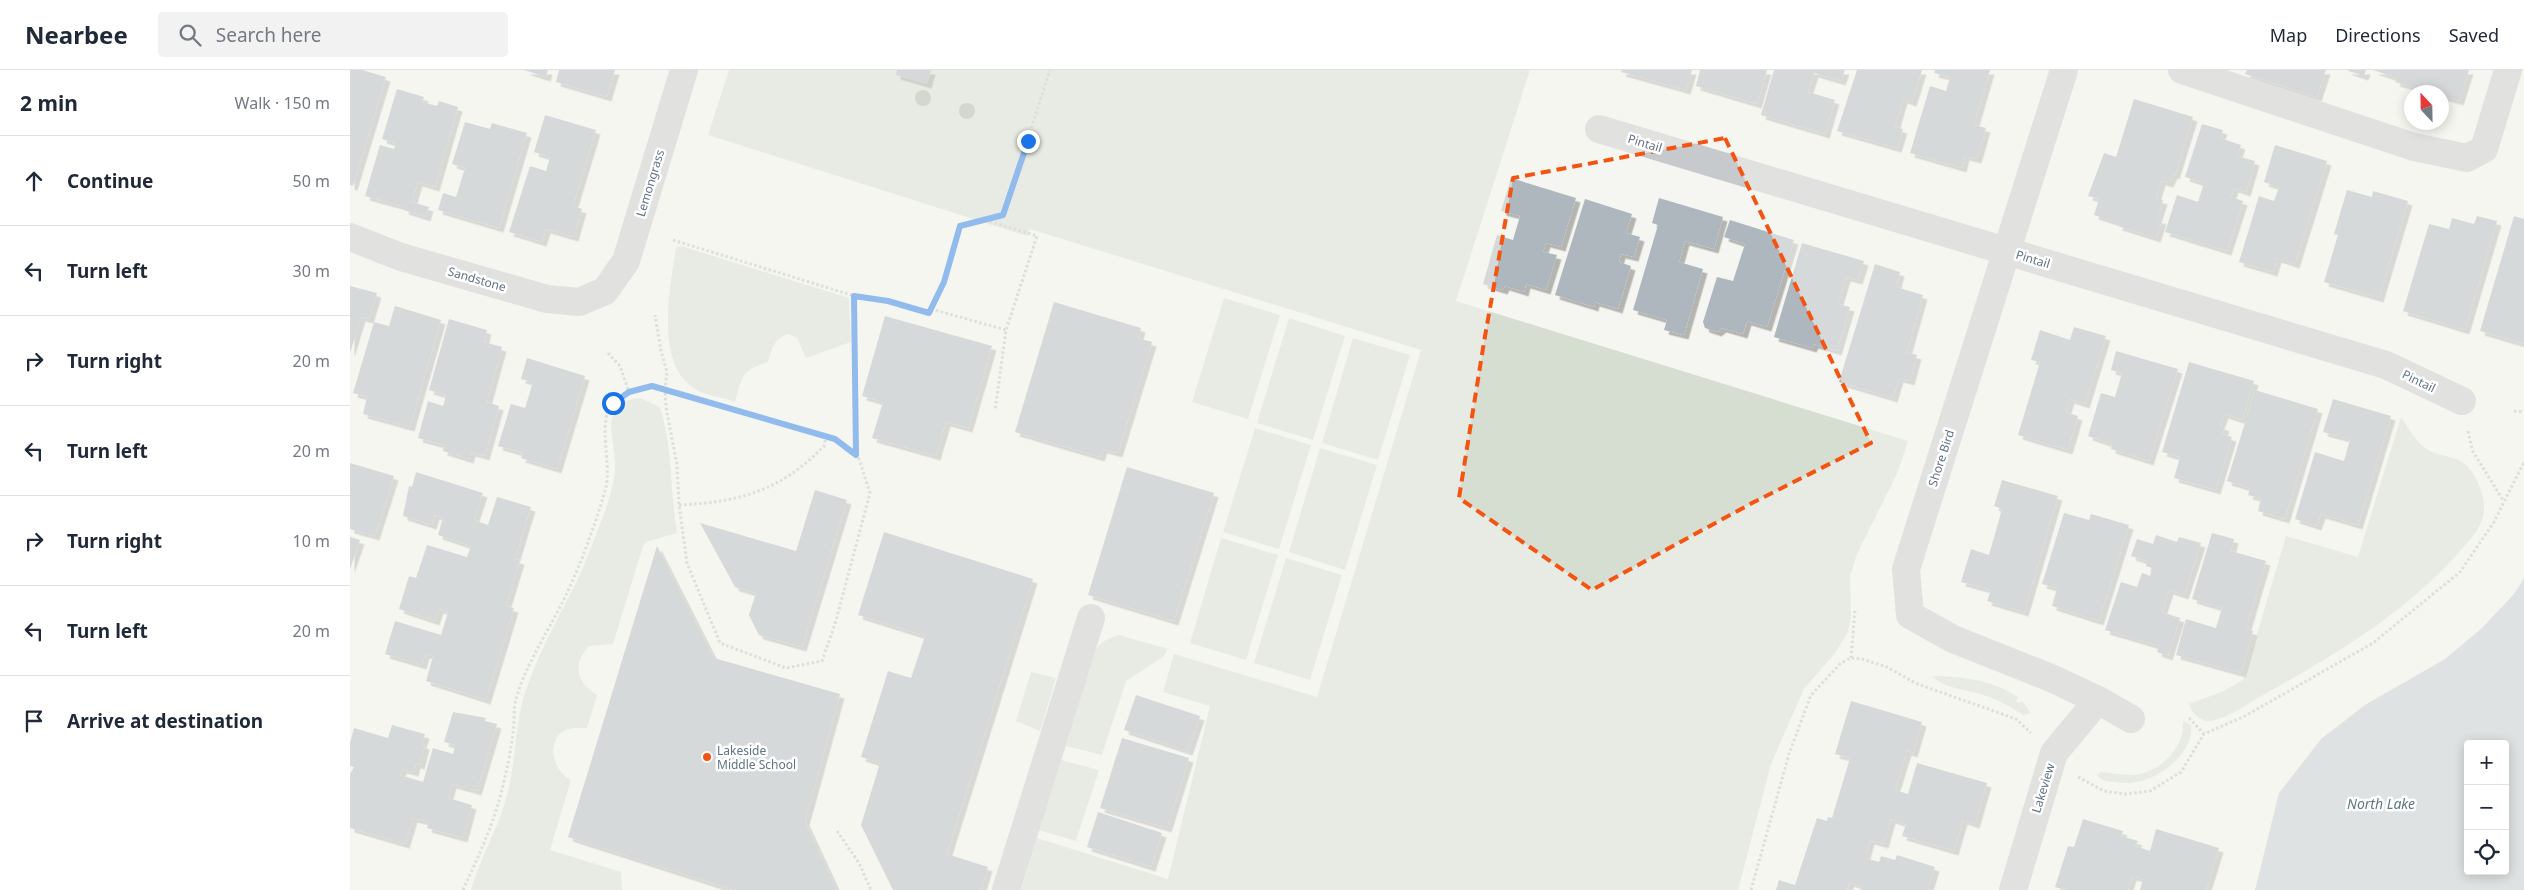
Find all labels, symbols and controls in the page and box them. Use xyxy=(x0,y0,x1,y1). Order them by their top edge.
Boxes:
search box xyxy=(158,12,508,57)
text: Nearbee xyxy=(25,18,128,51)
icon: search xyxy=(176,21,204,49)
text: Search here xyxy=(216,22,322,48)
text: Map xyxy=(2270,23,2307,47)
text: Directions xyxy=(2335,23,2421,47)
text: Saved xyxy=(2449,23,2499,47)
north arrow xyxy=(2404,85,2449,130)
text: 2 min xyxy=(20,89,78,117)
text: Walk · 150 m xyxy=(235,92,330,114)
route end xyxy=(1017,130,1040,153)
street label: Pintail xyxy=(1626,130,1664,156)
street label: Lemongrass xyxy=(632,147,668,219)
icon: ahead xyxy=(20,167,48,195)
text: Continue xyxy=(67,168,153,194)
text: 50 m xyxy=(293,170,330,192)
street label: Pintail xyxy=(2014,246,2052,272)
icon: left xyxy=(20,257,48,285)
text: Turn left xyxy=(67,258,148,284)
text: 30 m xyxy=(293,260,330,282)
street label: Sandstone xyxy=(446,263,508,295)
icon: right xyxy=(20,347,48,375)
text: Turn right xyxy=(67,348,162,374)
text: 20 m xyxy=(293,350,330,372)
street label: Pintail xyxy=(2400,366,2438,396)
route start xyxy=(602,392,625,415)
street label: Shore Bird xyxy=(1924,427,1958,489)
icon: left xyxy=(20,437,48,465)
text: Turn left xyxy=(67,438,148,464)
text: 20 m xyxy=(293,440,330,462)
icon: right xyxy=(20,527,48,555)
text: Turn right xyxy=(67,528,162,554)
text: 10 m xyxy=(293,530,330,552)
icon: left xyxy=(20,617,48,645)
text: Turn left xyxy=(67,618,148,644)
text: 20 m xyxy=(293,620,330,642)
icon: arrive xyxy=(20,707,48,735)
text: Arrive at destination xyxy=(67,708,263,734)
map controls xyxy=(2464,740,2509,875)
button: + xyxy=(2464,740,2509,785)
place label: Lakeside Middle School xyxy=(717,742,796,773)
marker: Lakeside Middle School xyxy=(701,751,713,763)
street label: Lakeview xyxy=(2027,761,2059,815)
button: − xyxy=(2464,785,2509,830)
water label: North Lake xyxy=(2347,794,2415,813)
button: locate xyxy=(2464,830,2509,875)

